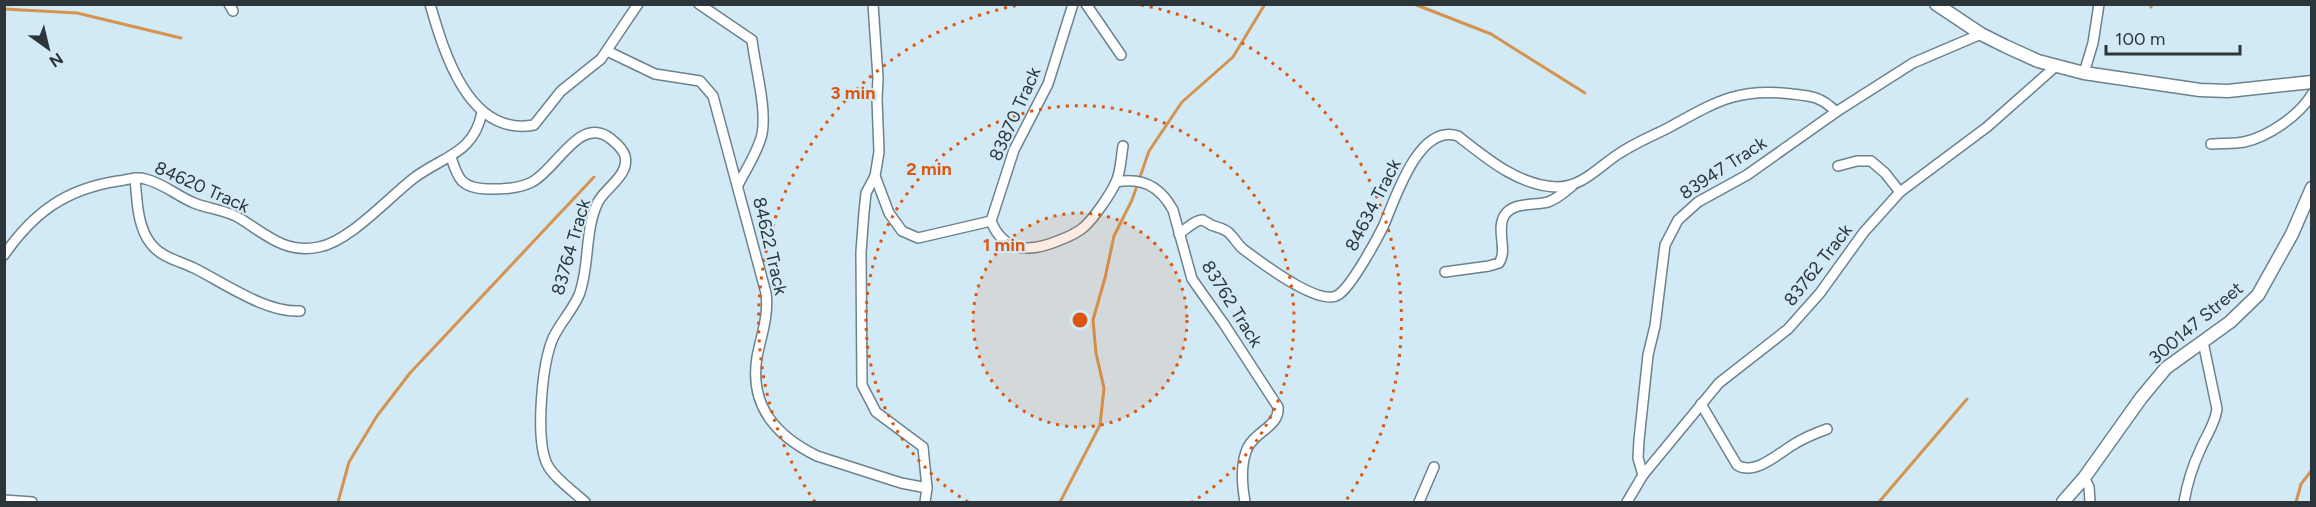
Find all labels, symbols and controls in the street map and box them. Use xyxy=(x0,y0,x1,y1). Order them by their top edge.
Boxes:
north arrow xyxy=(18,18,78,78)
scale bar xyxy=(2106,18,2240,56)
text: 100 m xyxy=(2115,28,2165,50)
text: N xyxy=(46,49,67,71)
street label: 83870 Track xyxy=(985,63,1046,164)
text: 3 min xyxy=(831,82,875,104)
street label: 83947 Track xyxy=(1675,132,1771,204)
street label: 84634 Track xyxy=(1340,155,1406,255)
street label: 84620 Track xyxy=(151,156,253,218)
text: 2 min xyxy=(906,158,952,180)
street label: 84622 Track xyxy=(748,195,792,297)
street label: 83764 Track xyxy=(547,196,595,298)
street label: 83762 Track xyxy=(1779,219,1857,310)
text: 1 min xyxy=(983,234,1025,256)
street label: 83762 Track xyxy=(1197,257,1267,352)
street label: 300147 Street xyxy=(2144,277,2248,369)
centre of rings xyxy=(1070,310,1090,330)

